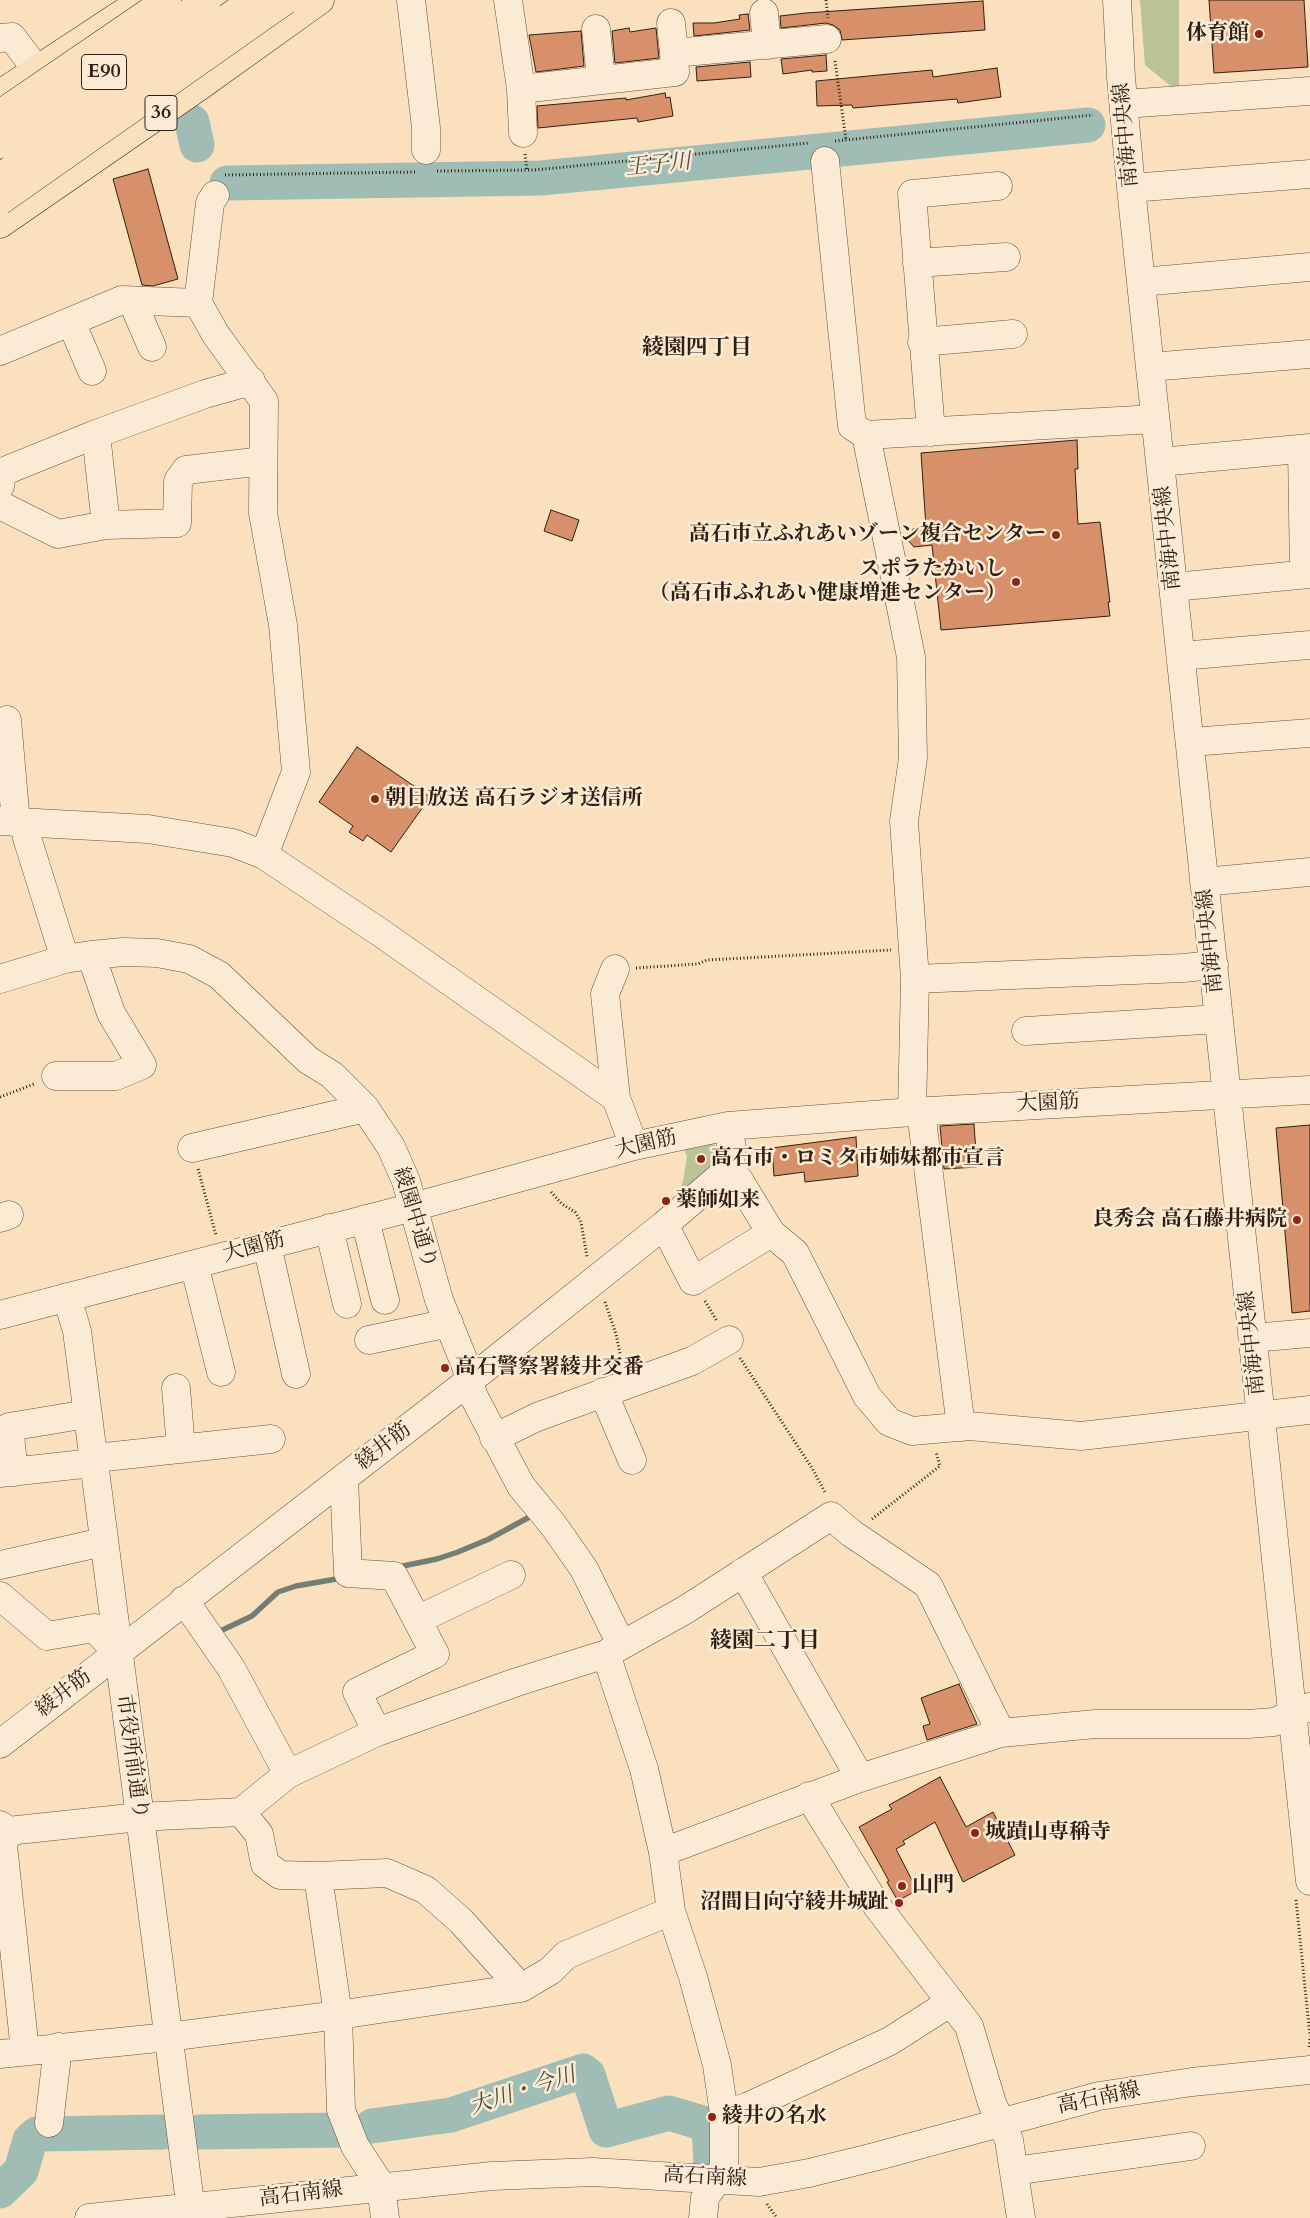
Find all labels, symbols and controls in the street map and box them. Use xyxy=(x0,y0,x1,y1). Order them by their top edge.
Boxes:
place label: 体育館 xyxy=(1186,21,1249,47)
marker: 体育館 xyxy=(1253,28,1265,40)
road number: E90 xyxy=(82,54,126,90)
street label: 南海中央線 xyxy=(1110,82,1144,188)
road number: 36 xyxy=(145,96,177,130)
water label: 王子川 xyxy=(624,149,692,183)
district label: 綾園四丁目 xyxy=(642,336,752,362)
street label: 南海中央線 xyxy=(1151,484,1187,592)
place label: 高石市立ふれあいゾーン複合センター xyxy=(689,522,1046,548)
marker: 高石市立ふれあいゾーン複合センター xyxy=(1050,529,1062,541)
place label: スポラたかいし （高石市ふれあい健康増進センター） xyxy=(649,557,1006,607)
marker: スポラたかいし （高石市ふれあい健康増進センター） xyxy=(1010,576,1022,588)
place label: 朝日放送 高石ラジオ送信所 xyxy=(385,786,643,812)
marker: 朝日放送 高石ラジオ送信所 xyxy=(369,793,381,805)
street label: 南海中央線 xyxy=(1193,887,1229,995)
street label: 大園筋 xyxy=(1016,1090,1080,1118)
street label: 大園筋 xyxy=(612,1126,680,1164)
place label: 高石市・ロミタ市姉妹都市宣言 xyxy=(711,1146,1005,1172)
marker: 高石市・ロミタ市姉妹都市宣言 xyxy=(695,1153,707,1165)
street label: 綾園中通り xyxy=(387,1164,441,1272)
place label: 薬師如来 xyxy=(676,1188,760,1214)
marker: 薬師如来 xyxy=(660,1195,672,1207)
place label: 良秀会 高石藤井病院 xyxy=(1092,1207,1287,1233)
marker: 良秀会 高石藤井病院 xyxy=(1291,1214,1303,1226)
street label: 大園筋 xyxy=(220,1228,288,1268)
street label: 南海中央線 xyxy=(1235,1289,1271,1397)
place label: 高石警察署綾井交番 xyxy=(455,1355,644,1381)
marker: 高石警察署綾井交番 xyxy=(439,1362,451,1374)
street label: 綾井筋 xyxy=(351,1418,417,1476)
district label: 綾園二丁目 xyxy=(710,1629,820,1655)
street label: 綾井筋 xyxy=(31,1665,97,1723)
street label: 市役所前通り xyxy=(110,1693,152,1821)
place label: 城蹟山専稱寺 xyxy=(985,1820,1111,1846)
marker: 城蹟山専稱寺 xyxy=(969,1827,981,1839)
place label: 山門 xyxy=(912,1873,954,1899)
marker: 山門 xyxy=(896,1880,908,1892)
place label: 沼間日向守綾井城趾 xyxy=(700,1890,889,1916)
marker: 沼間日向守綾井城趾 xyxy=(893,1897,905,1909)
water label: 大川・今川 xyxy=(467,2062,579,2122)
street label: 高石南線 xyxy=(1055,2078,1143,2120)
place label: 綾井の名水 xyxy=(722,2104,827,2130)
marker: 綾井の名水 xyxy=(706,2111,718,2123)
street label: 高石南線 xyxy=(662,2163,748,2193)
street label: 高石南線 xyxy=(258,2177,344,2213)

